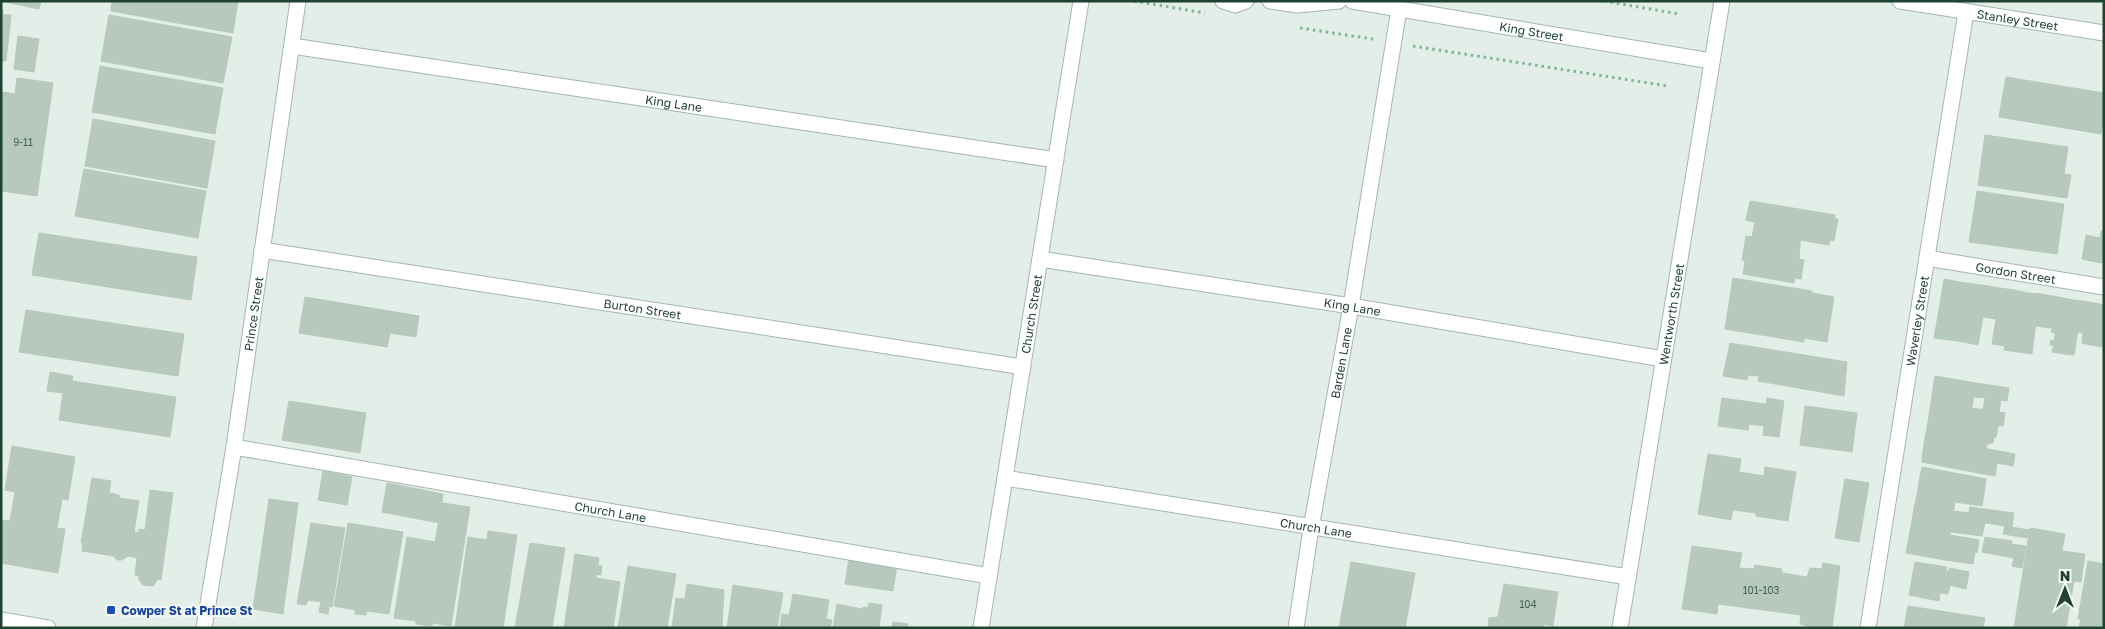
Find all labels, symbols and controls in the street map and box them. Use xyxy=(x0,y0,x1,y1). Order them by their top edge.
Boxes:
street label: Stanley Street xyxy=(1976,6,2060,33)
street label: King Street xyxy=(1498,18,1565,44)
street label: King Lane xyxy=(644,91,703,115)
house number: 9-11 xyxy=(13,136,33,148)
street label: Gordon Street xyxy=(1975,259,2057,287)
street label: Wentworth Street xyxy=(1655,262,1687,366)
street label: Church Street xyxy=(1017,273,1045,355)
street label: Waverley Street xyxy=(1902,274,1931,367)
street label: Prince Street xyxy=(240,275,266,352)
street label: Burton Street xyxy=(603,295,683,322)
street label: King Lane xyxy=(1323,295,1382,318)
street label: Barden Lane xyxy=(1327,326,1355,400)
street label: Church Lane xyxy=(574,498,648,525)
street label: Church Lane xyxy=(1279,514,1353,541)
north arrow xyxy=(2040,564,2090,614)
text: N xyxy=(2060,567,2070,584)
house number: 101-103 xyxy=(1743,584,1779,596)
house number: 104 xyxy=(1519,598,1537,610)
place label: Cowper St at Prince St xyxy=(121,603,252,618)
marker: Cowper St at Prince St xyxy=(105,604,117,616)

